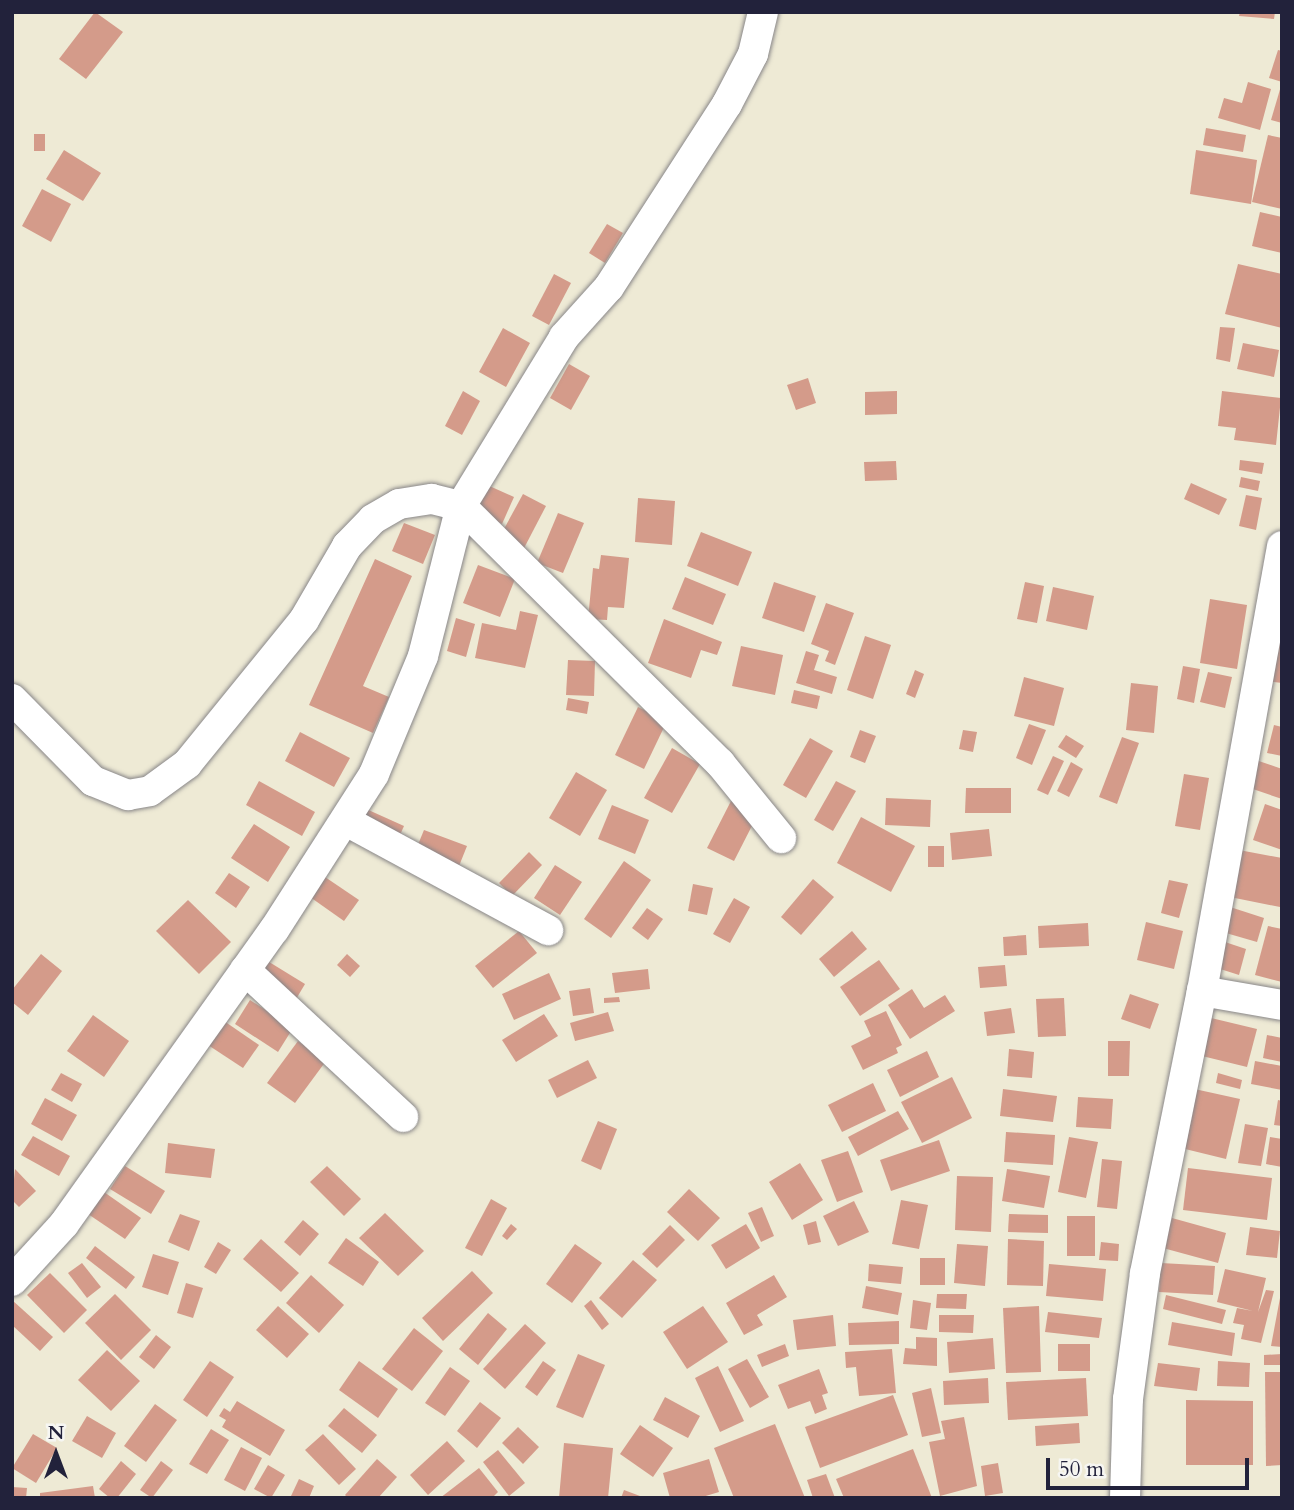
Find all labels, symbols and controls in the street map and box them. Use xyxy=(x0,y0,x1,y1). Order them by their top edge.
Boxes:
north arrow xyxy=(21,1419,91,1489)
text: N xyxy=(48,1420,64,1446)
scale bar xyxy=(1049,1444,1252,1488)
text: 50 m xyxy=(1059,1455,1104,1484)

